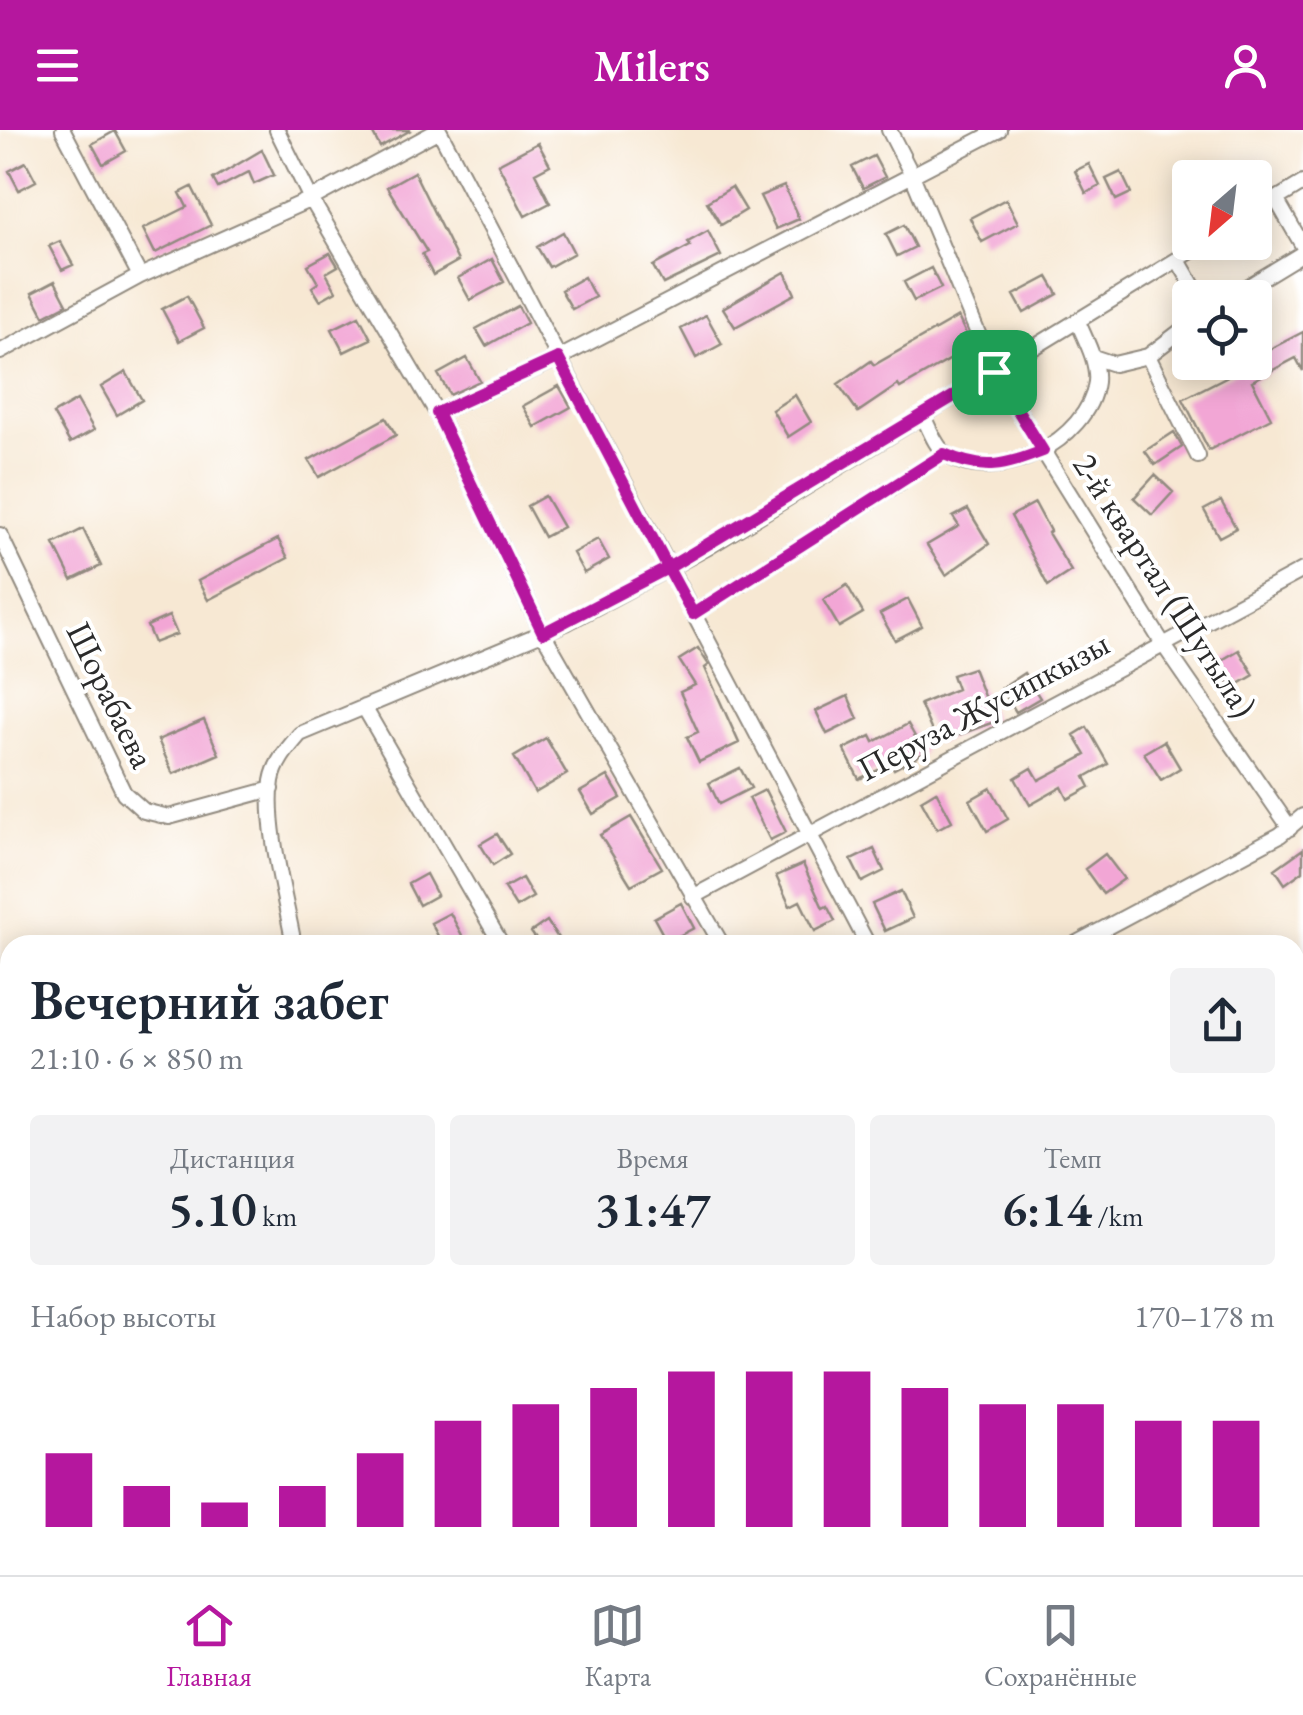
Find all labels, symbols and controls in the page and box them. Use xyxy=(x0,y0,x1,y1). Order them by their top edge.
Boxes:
text: Milers xyxy=(593,36,710,94)
icon: menu xyxy=(30,38,85,93)
icon: person xyxy=(1218,38,1273,93)
north arrow xyxy=(1172,160,1272,260)
map controls xyxy=(1172,160,1272,380)
button: locate xyxy=(1172,280,1272,380)
pin xyxy=(952,330,1037,415)
icon: arrive xyxy=(967,345,1022,400)
street label: 2-й квартал (Шугыла) xyxy=(1062,444,1268,726)
street label: Шорабаева xyxy=(56,614,166,776)
street label: Перуза Жусипкызы xyxy=(849,620,1117,792)
text: Вечерний забег xyxy=(30,964,389,1035)
button: share xyxy=(1170,968,1275,1073)
text: 21:10 · 6 × 850 m xyxy=(30,1037,243,1079)
text: Дистанция xyxy=(170,1140,295,1176)
text: Время xyxy=(617,1140,688,1176)
text: Темп xyxy=(1043,1140,1102,1176)
text: 5.10 xyxy=(168,1176,257,1241)
text: 31:47 xyxy=(594,1176,711,1241)
text: 6:14 xyxy=(1001,1176,1092,1241)
text: km xyxy=(257,1198,297,1234)
text: /km xyxy=(1092,1198,1144,1234)
text: Набор высоты xyxy=(30,1295,216,1337)
text: 170–178 m xyxy=(1134,1295,1275,1337)
tab: Главная xyxy=(166,1598,252,1694)
tab: Карта xyxy=(584,1598,651,1694)
tab: Сохранённые xyxy=(984,1598,1137,1694)

